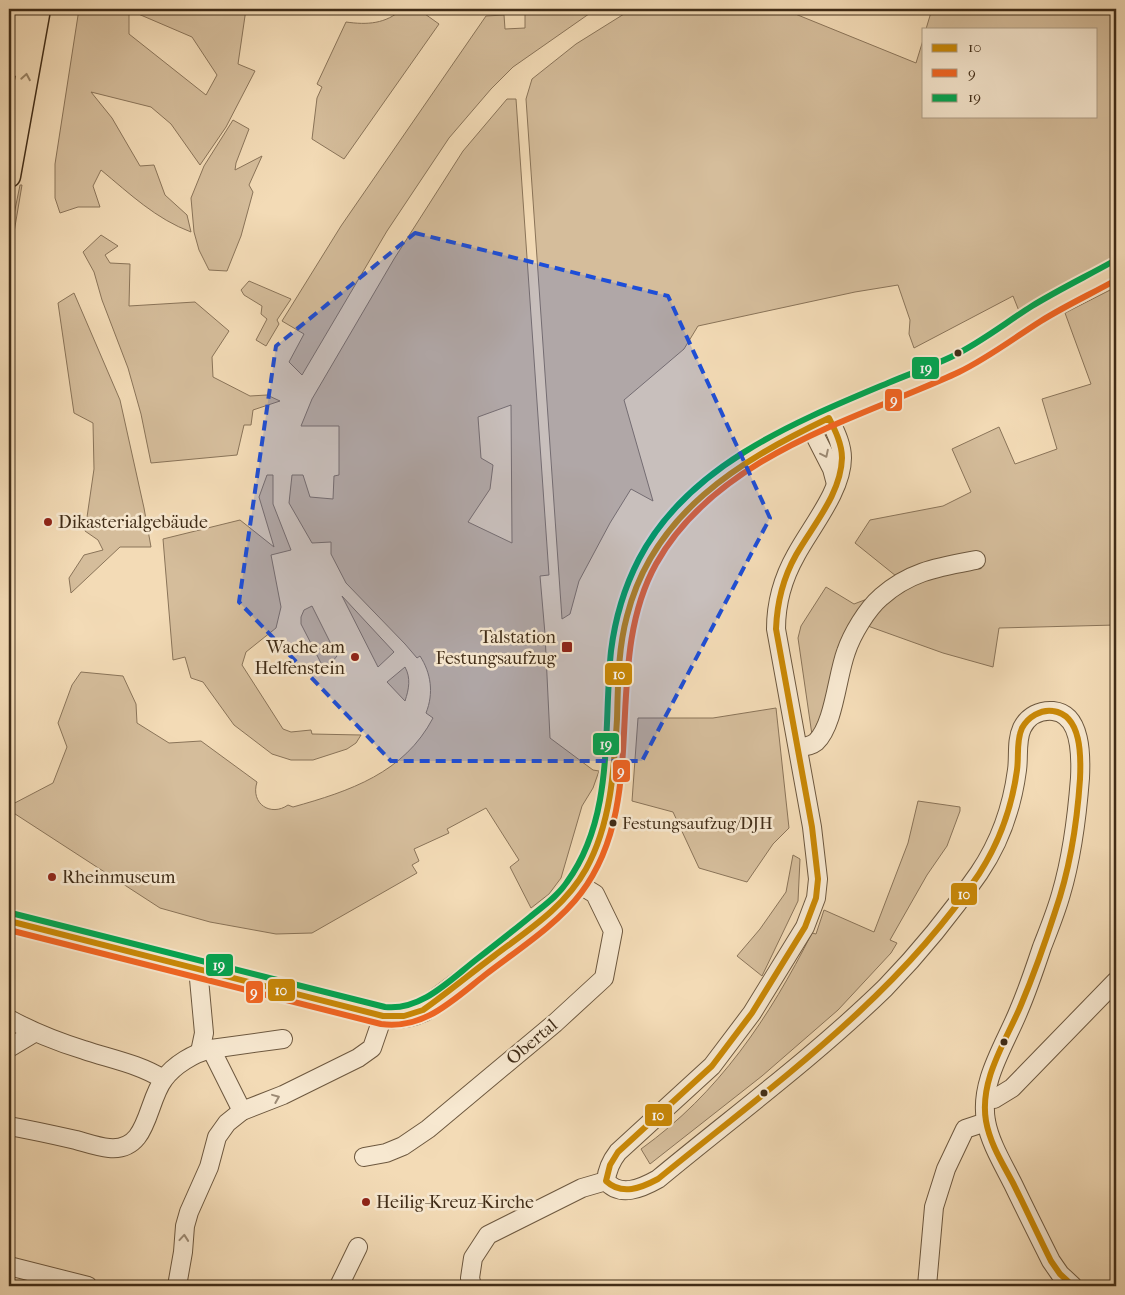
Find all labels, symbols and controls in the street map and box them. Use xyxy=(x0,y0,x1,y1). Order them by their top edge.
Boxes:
legend xyxy=(922,28,1098,118)
text: 10 xyxy=(968,38,982,56)
text: 9 xyxy=(968,64,976,82)
one-way arrow xyxy=(20,72,30,81)
text: 19 xyxy=(968,88,981,106)
unlabelled marker xyxy=(953,348,963,358)
line badge: 19 xyxy=(911,356,940,380)
text: 19 xyxy=(920,360,932,377)
line badge: 9 xyxy=(884,388,903,412)
text: 9 xyxy=(889,392,898,409)
one-way arrow xyxy=(819,449,829,458)
place label: Dikasterialgebäude xyxy=(58,512,208,533)
marker: Dikasterialgebäude xyxy=(42,516,54,528)
place label: Talstation Festungsaufzug xyxy=(435,627,557,669)
place label: Wache am Helfenstein xyxy=(254,637,346,679)
marker: Talstation Festungsaufzug xyxy=(560,640,574,654)
marker: Wache am Helfenstein xyxy=(349,651,361,663)
line badge: 10 xyxy=(604,662,633,686)
text: 10 xyxy=(613,666,626,683)
line badge: 19 xyxy=(592,732,620,756)
text: 19 xyxy=(600,736,612,753)
line badge: 9 xyxy=(612,759,631,783)
text: 9 xyxy=(616,763,625,780)
place label: Festungsaufzug/DJH xyxy=(622,813,773,833)
marker: Festungsaufzug/DJH xyxy=(608,818,618,828)
place label: Rheinmuseum xyxy=(62,867,175,888)
marker: Rheinmuseum xyxy=(46,871,58,883)
line badge: 10 xyxy=(950,882,978,906)
text: 10 xyxy=(958,886,971,903)
line badge: 19 xyxy=(205,953,234,977)
text: 19 xyxy=(213,957,225,974)
line badge: 10 xyxy=(267,978,296,1002)
line badge: 9 xyxy=(245,980,264,1004)
text: 10 xyxy=(275,982,288,999)
text: 9 xyxy=(249,984,258,1001)
street label: Obertal xyxy=(502,1015,562,1069)
unlabelled marker xyxy=(999,1037,1009,1047)
unlabelled marker xyxy=(759,1088,769,1098)
one-way arrow xyxy=(271,1094,280,1104)
line badge: 10 xyxy=(644,1103,673,1127)
text: 10 xyxy=(652,1107,665,1124)
place label: Heilig-Kreuz-Kirche xyxy=(376,1192,534,1213)
marker: Heilig-Kreuz-Kirche xyxy=(360,1196,372,1208)
one-way arrow xyxy=(178,1234,189,1242)

